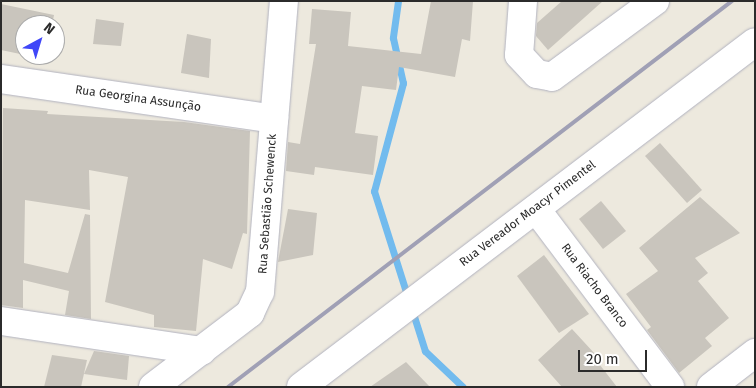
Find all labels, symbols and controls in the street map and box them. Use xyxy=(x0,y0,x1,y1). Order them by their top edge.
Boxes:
north arrow xyxy=(15,15,65,65)
text: N xyxy=(40,19,58,38)
street label: Rua Georgina Assunção xyxy=(74,83,202,115)
street label: Rua Sebastião Schewenck xyxy=(256,133,280,275)
street label: Rua Vereador Moacyr Pimentel xyxy=(457,158,599,270)
street label: Rua Riacho Branco xyxy=(558,241,630,331)
scale bar xyxy=(581,340,650,372)
text: 20 m xyxy=(586,350,619,368)

